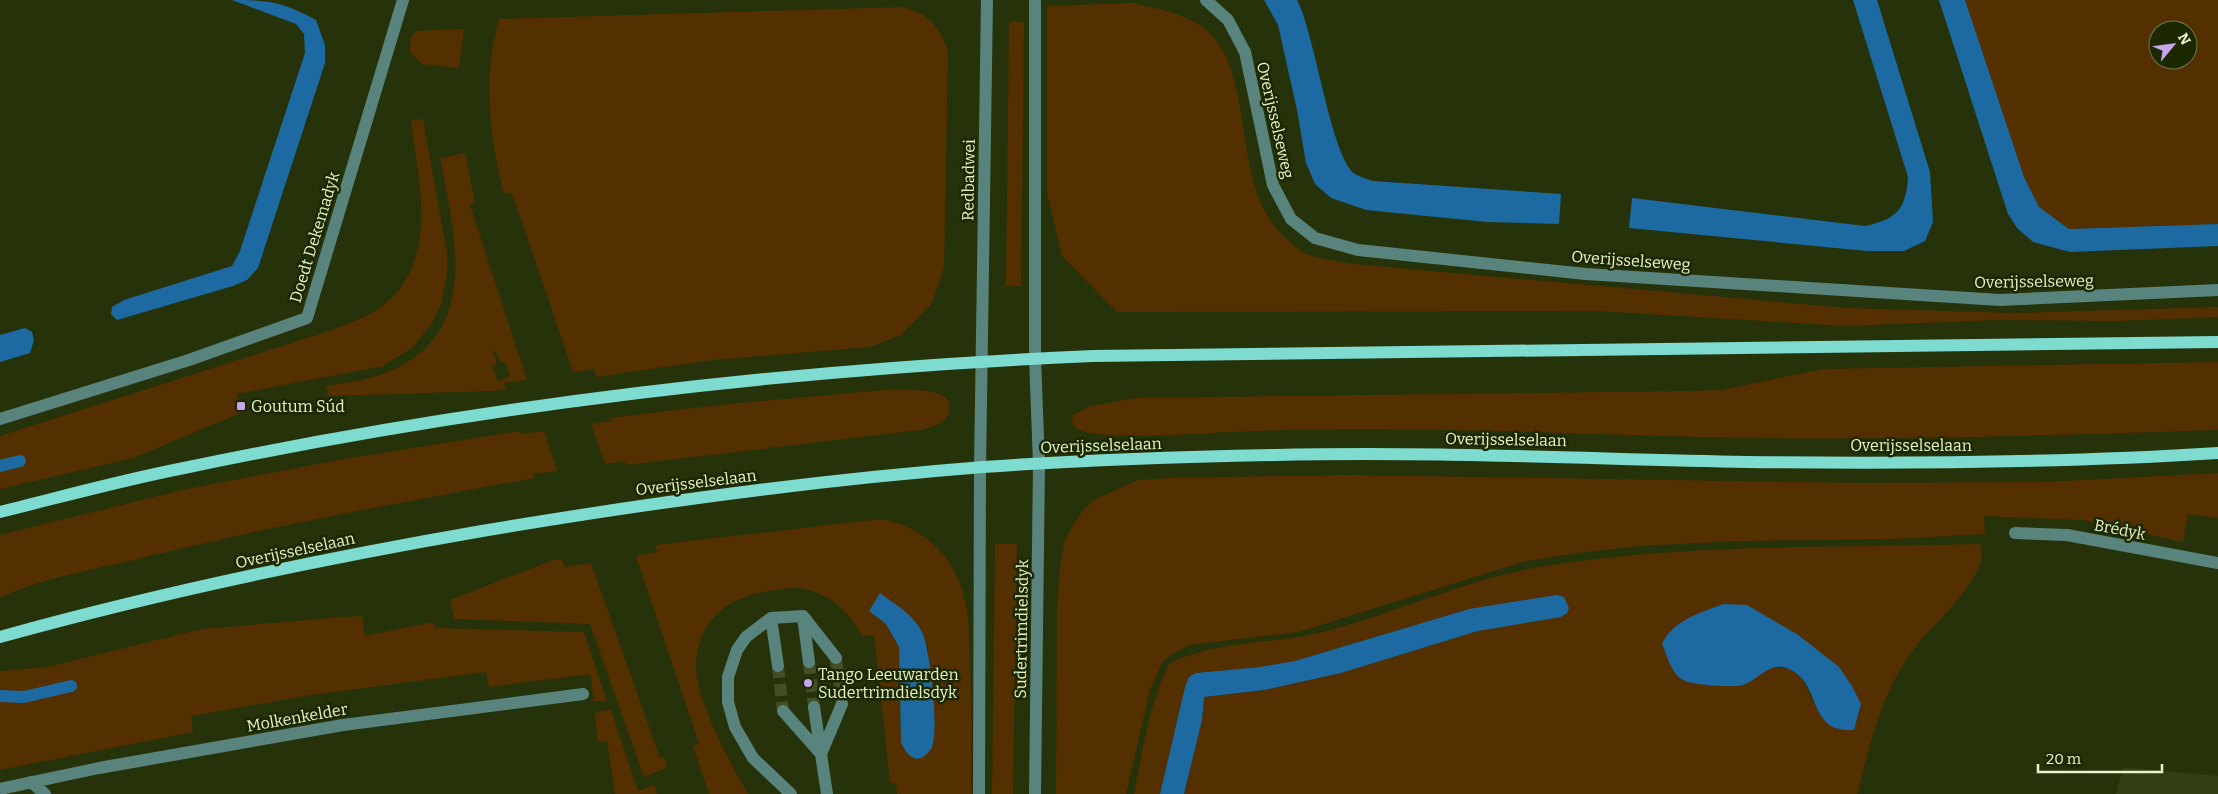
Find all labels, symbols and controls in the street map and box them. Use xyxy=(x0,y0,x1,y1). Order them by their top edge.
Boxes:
north arrow xyxy=(2148,20,2198,70)
text: N xyxy=(2174,30,2194,48)
street label: Overijsselseweg xyxy=(1253,60,1298,181)
street label: Redbadwei xyxy=(958,139,979,221)
street label: Doedt Dekemadyk xyxy=(286,169,343,305)
street label: Overijsselseweg xyxy=(1571,247,1691,274)
street label: Overijsselseweg xyxy=(1974,271,2094,292)
place label: Goutum Súd xyxy=(251,397,345,416)
marker: Goutum Súd xyxy=(235,400,247,412)
street label: Overijsselselaan xyxy=(1445,429,1567,450)
street label: Overijsselselaan xyxy=(1040,434,1162,457)
street label: Overijsselselaan xyxy=(1850,436,1972,455)
street label: Overijsselselaan xyxy=(635,466,758,499)
street label: Brédyk xyxy=(2093,515,2147,544)
street label: Overijsselselaan xyxy=(234,529,357,572)
street label: Sudertrimdielsdyk xyxy=(1011,559,1032,699)
place label: Tango Leeuwarden Sudertrimdielsdyk xyxy=(818,665,959,702)
marker: Tango Leeuwarden Sudertrimdielsdyk xyxy=(802,677,814,689)
street label: Molkenkelder xyxy=(245,699,349,736)
scale bar xyxy=(2038,742,2162,774)
text: 20 m xyxy=(2046,750,2082,768)

